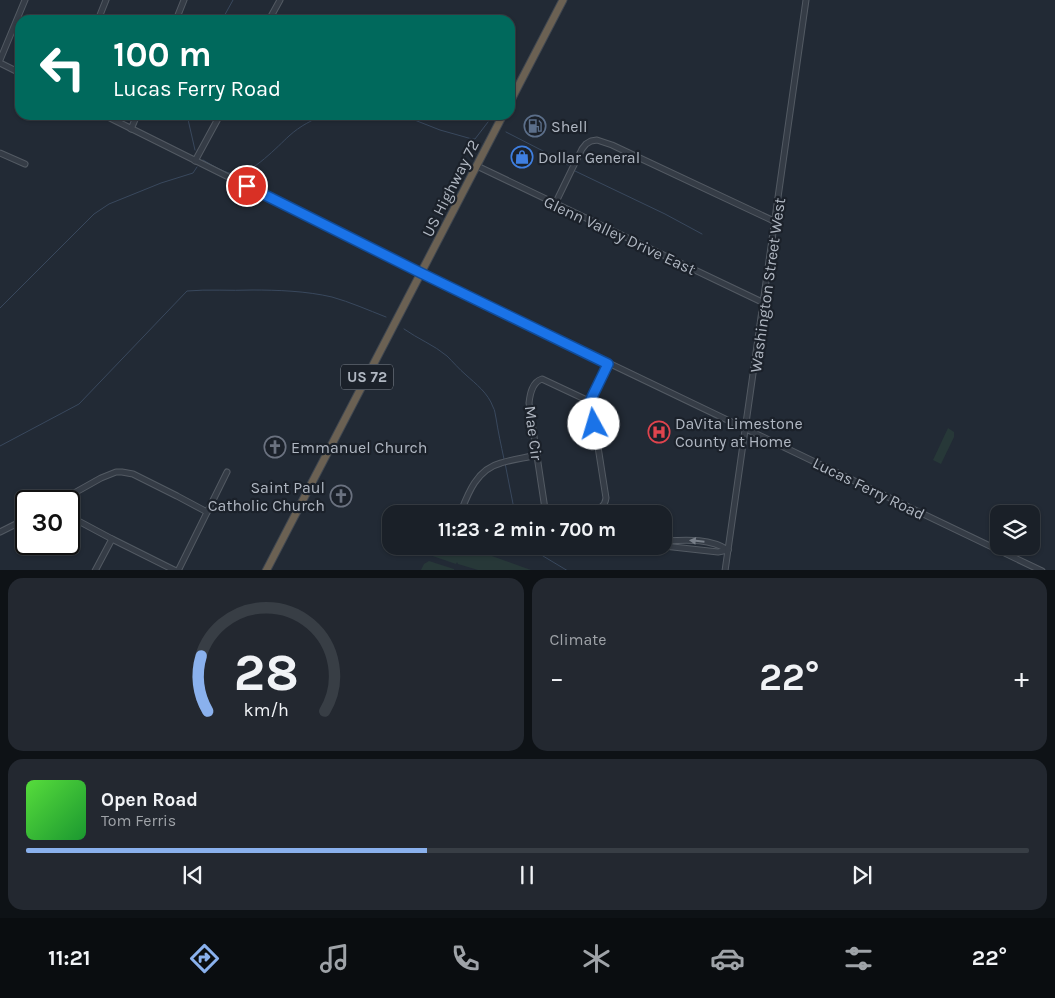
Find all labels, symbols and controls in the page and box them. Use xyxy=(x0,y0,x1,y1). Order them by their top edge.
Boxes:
text: 100 m xyxy=(113,34,212,75)
icon: left xyxy=(30,35,95,100)
text: Lucas Ferry Road xyxy=(113,76,281,102)
fuel station icon: Shell xyxy=(523,114,547,138)
place label: Shell xyxy=(551,117,588,136)
street label: US Highway 72 xyxy=(418,136,483,240)
shop icon: Dollar General xyxy=(510,145,534,169)
place label: Dollar General xyxy=(538,148,640,167)
pin xyxy=(226,165,268,207)
icon: arrive xyxy=(233,172,261,200)
street label: Glenn Valley Drive East xyxy=(541,192,699,279)
street label: Washington Street West xyxy=(746,196,789,374)
road number: US 72 xyxy=(341,364,393,390)
position arrow xyxy=(567,397,619,449)
street label: Mae Cir xyxy=(521,405,546,462)
place label: DaVita Limestone County at Home xyxy=(675,414,803,451)
hospital icon: DaVita Limestone County at Home xyxy=(647,420,671,444)
church icon: Emmanuel Church xyxy=(263,435,287,459)
place label: Emmanuel Church xyxy=(291,438,427,457)
street label: Lucas Ferry Road xyxy=(810,453,928,524)
place label: Saint Paul Catholic Church xyxy=(208,478,325,515)
church icon: Saint Paul Catholic Church xyxy=(329,484,353,508)
speed limit sign: 30 xyxy=(15,490,80,555)
map controls xyxy=(990,505,1040,555)
button: layers xyxy=(990,505,1040,555)
text: 11:23 · 2 min · 700 m xyxy=(438,519,616,541)
one-way arrow xyxy=(689,537,705,545)
text: Climate xyxy=(550,630,607,649)
text: 28 xyxy=(233,642,298,703)
text: 22° xyxy=(759,655,820,700)
text: − xyxy=(550,661,564,694)
text: + xyxy=(1014,661,1029,694)
text: km/h xyxy=(243,700,288,721)
text: Open Road xyxy=(101,789,198,811)
text: Tom Ferris xyxy=(101,811,176,830)
icon: previous xyxy=(179,861,207,889)
icon: pause xyxy=(513,861,541,889)
icon: next xyxy=(848,861,876,889)
icon: directions xyxy=(187,941,222,976)
icon: music xyxy=(317,941,352,976)
icon: phone xyxy=(448,941,483,976)
icon: climate xyxy=(579,941,614,976)
icon: car xyxy=(710,941,745,976)
icon: filters xyxy=(841,941,876,976)
text: 11:21 xyxy=(48,945,91,971)
text: 22° xyxy=(972,945,1007,971)

